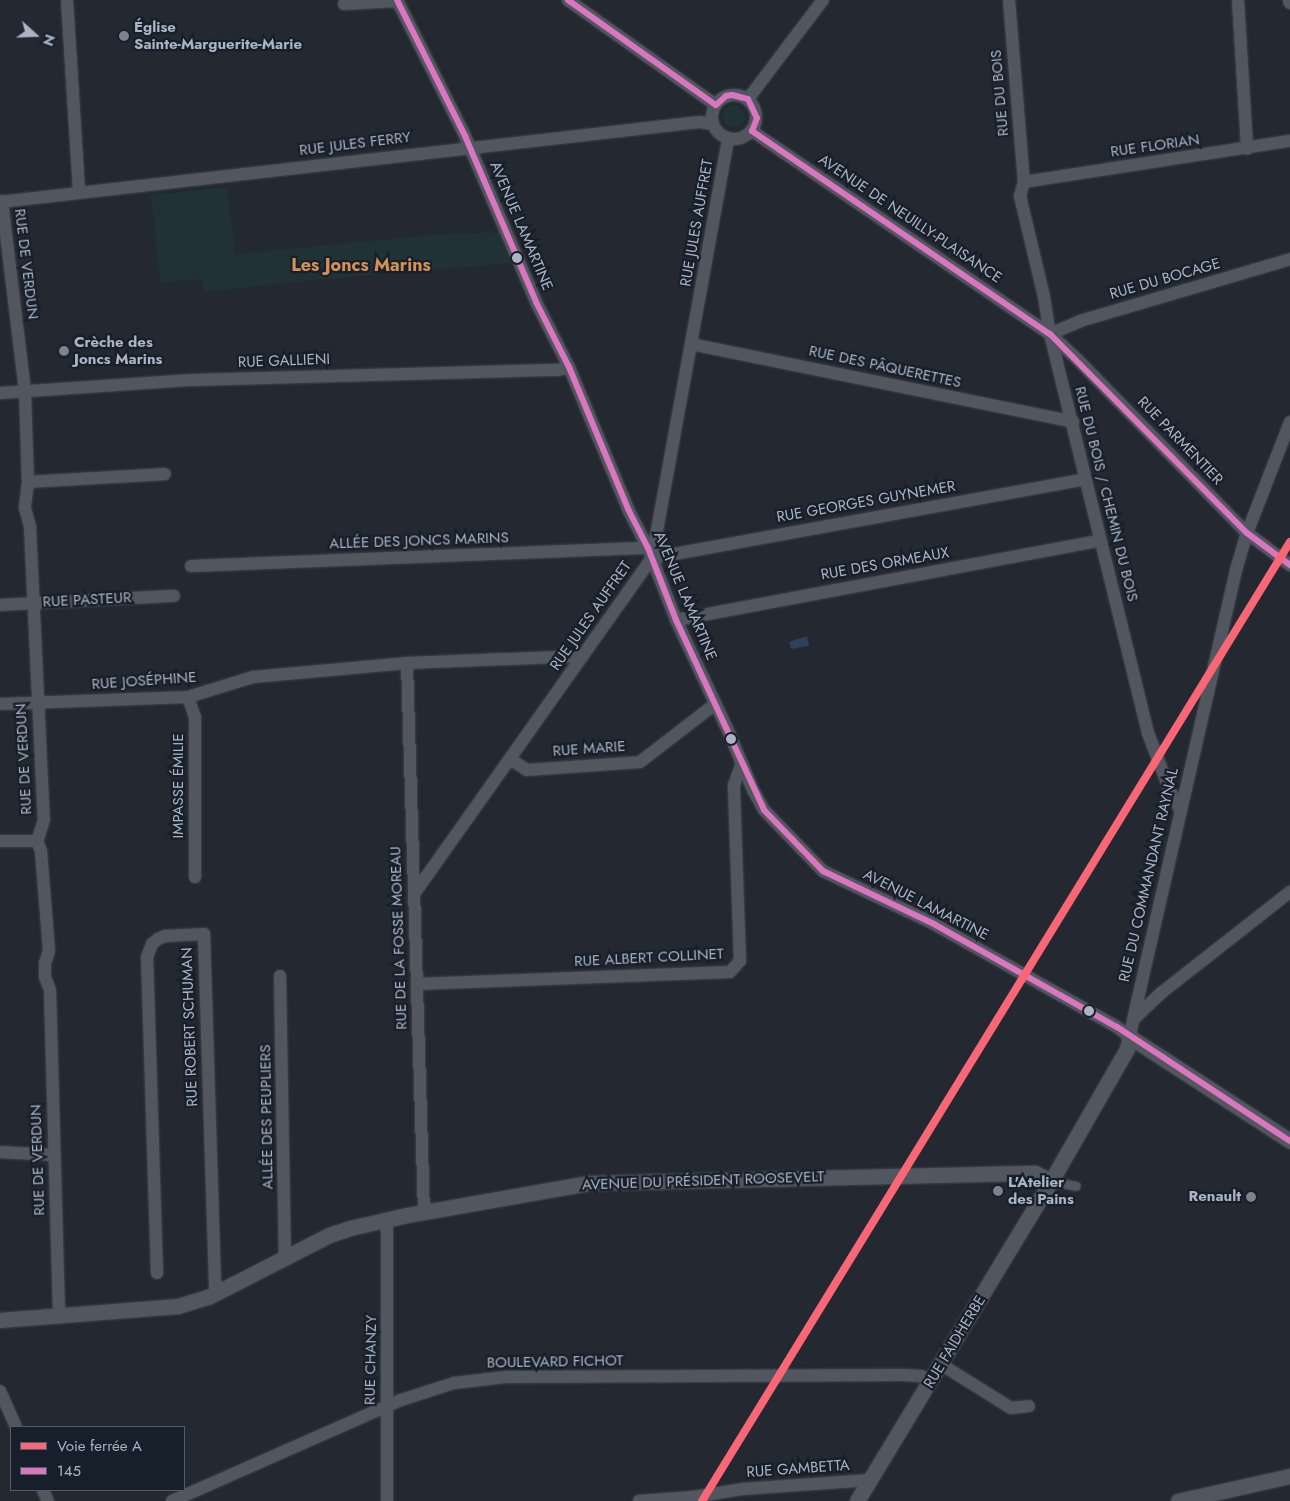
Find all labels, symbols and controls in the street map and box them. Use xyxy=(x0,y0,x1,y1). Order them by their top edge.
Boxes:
north arrow xyxy=(10,10,60,60)
place label: Église Sainte-Marguerite-Marie xyxy=(134,18,302,53)
marker: Église Sainte-Marguerite-Marie xyxy=(118,30,130,42)
text: N xyxy=(38,31,60,49)
street label: RUE DU BOIS xyxy=(987,49,1013,137)
street label: RUE JULES FERRY xyxy=(298,128,412,160)
street label: RUE FLORIAN xyxy=(1109,131,1201,161)
street label: AVENUE DE NEUILLY-PLAISANCE xyxy=(815,151,1005,287)
street label: RUE JULES AUFFRET xyxy=(677,158,717,288)
street label: AVENUE LAMARTINE xyxy=(486,159,556,293)
street label: RUE DE VERDUN xyxy=(10,208,42,320)
unlabelled marker xyxy=(512,253,522,263)
district label: Les Joncs Marins xyxy=(291,254,431,276)
street label: RUE DU BOCAGE xyxy=(1108,255,1222,303)
place label: Crèche des Joncs Marins xyxy=(74,333,162,368)
street label: RUE DES PÂQUERETTES xyxy=(807,342,963,392)
marker: Crèche des Joncs Marins xyxy=(58,345,70,357)
street label: RUE GALLIENI xyxy=(238,350,330,372)
street label: RUE DU BOIS / CHEMIN DU BOIS xyxy=(1071,385,1141,603)
street label: RUE PARMENTIER xyxy=(1133,393,1227,489)
street label: RUE GEORGES GUYNEMER xyxy=(775,477,957,527)
street label: ALLÉE DES JONCS MARINS xyxy=(329,529,509,553)
street label: AVENUE LAMARTINE xyxy=(650,529,720,663)
street label: RUE DES ORMEAUX xyxy=(819,544,951,584)
street label: RUE JULES AUFFRET xyxy=(547,558,635,674)
street label: RUE PASTEUR xyxy=(42,589,132,611)
street label: RUE JOSÉPHINE xyxy=(91,668,197,694)
street label: RUE DE VERDUN xyxy=(12,703,36,815)
street label: IMPASSE ÉMILIE xyxy=(170,734,188,838)
unlabelled marker xyxy=(726,734,736,744)
street label: RUE MARIE xyxy=(552,737,626,761)
street label: RUE DU COMMANDANT RAYNAL xyxy=(1116,766,1182,984)
street label: RUE DE LA FOSSE MOREAU xyxy=(387,846,411,1030)
street label: AVENUE LAMARTINE xyxy=(860,866,992,944)
street label: RUE ALBERT COLLINET xyxy=(574,945,724,971)
street label: RUE ROBERT SCHUMAN xyxy=(178,947,202,1107)
unlabelled marker xyxy=(1084,1006,1094,1016)
street label: ALLÉE DES PEUPLIERS xyxy=(257,1044,277,1190)
street label: RUE DE VERDUN xyxy=(27,1104,49,1216)
street label: AVENUE DU PRÉSIDENT ROOSEVELT xyxy=(582,1168,824,1194)
place label: L'Atelier des Pains xyxy=(1008,1173,1074,1208)
marker: L'Atelier des Pains xyxy=(992,1185,1004,1197)
place label: Renault xyxy=(1189,1188,1241,1206)
marker: Renault xyxy=(1245,1191,1257,1203)
street label: RUE FAIDHERBE xyxy=(920,1292,990,1392)
street label: RUE CHANZY xyxy=(361,1315,381,1405)
street label: BOULEVARD FICHOT xyxy=(487,1352,623,1372)
legend xyxy=(10,1426,185,1491)
text: Voie ferrée A xyxy=(57,1435,142,1457)
street label: RUE GAMBETTA xyxy=(746,1456,850,1482)
text: 145 xyxy=(57,1460,81,1482)

